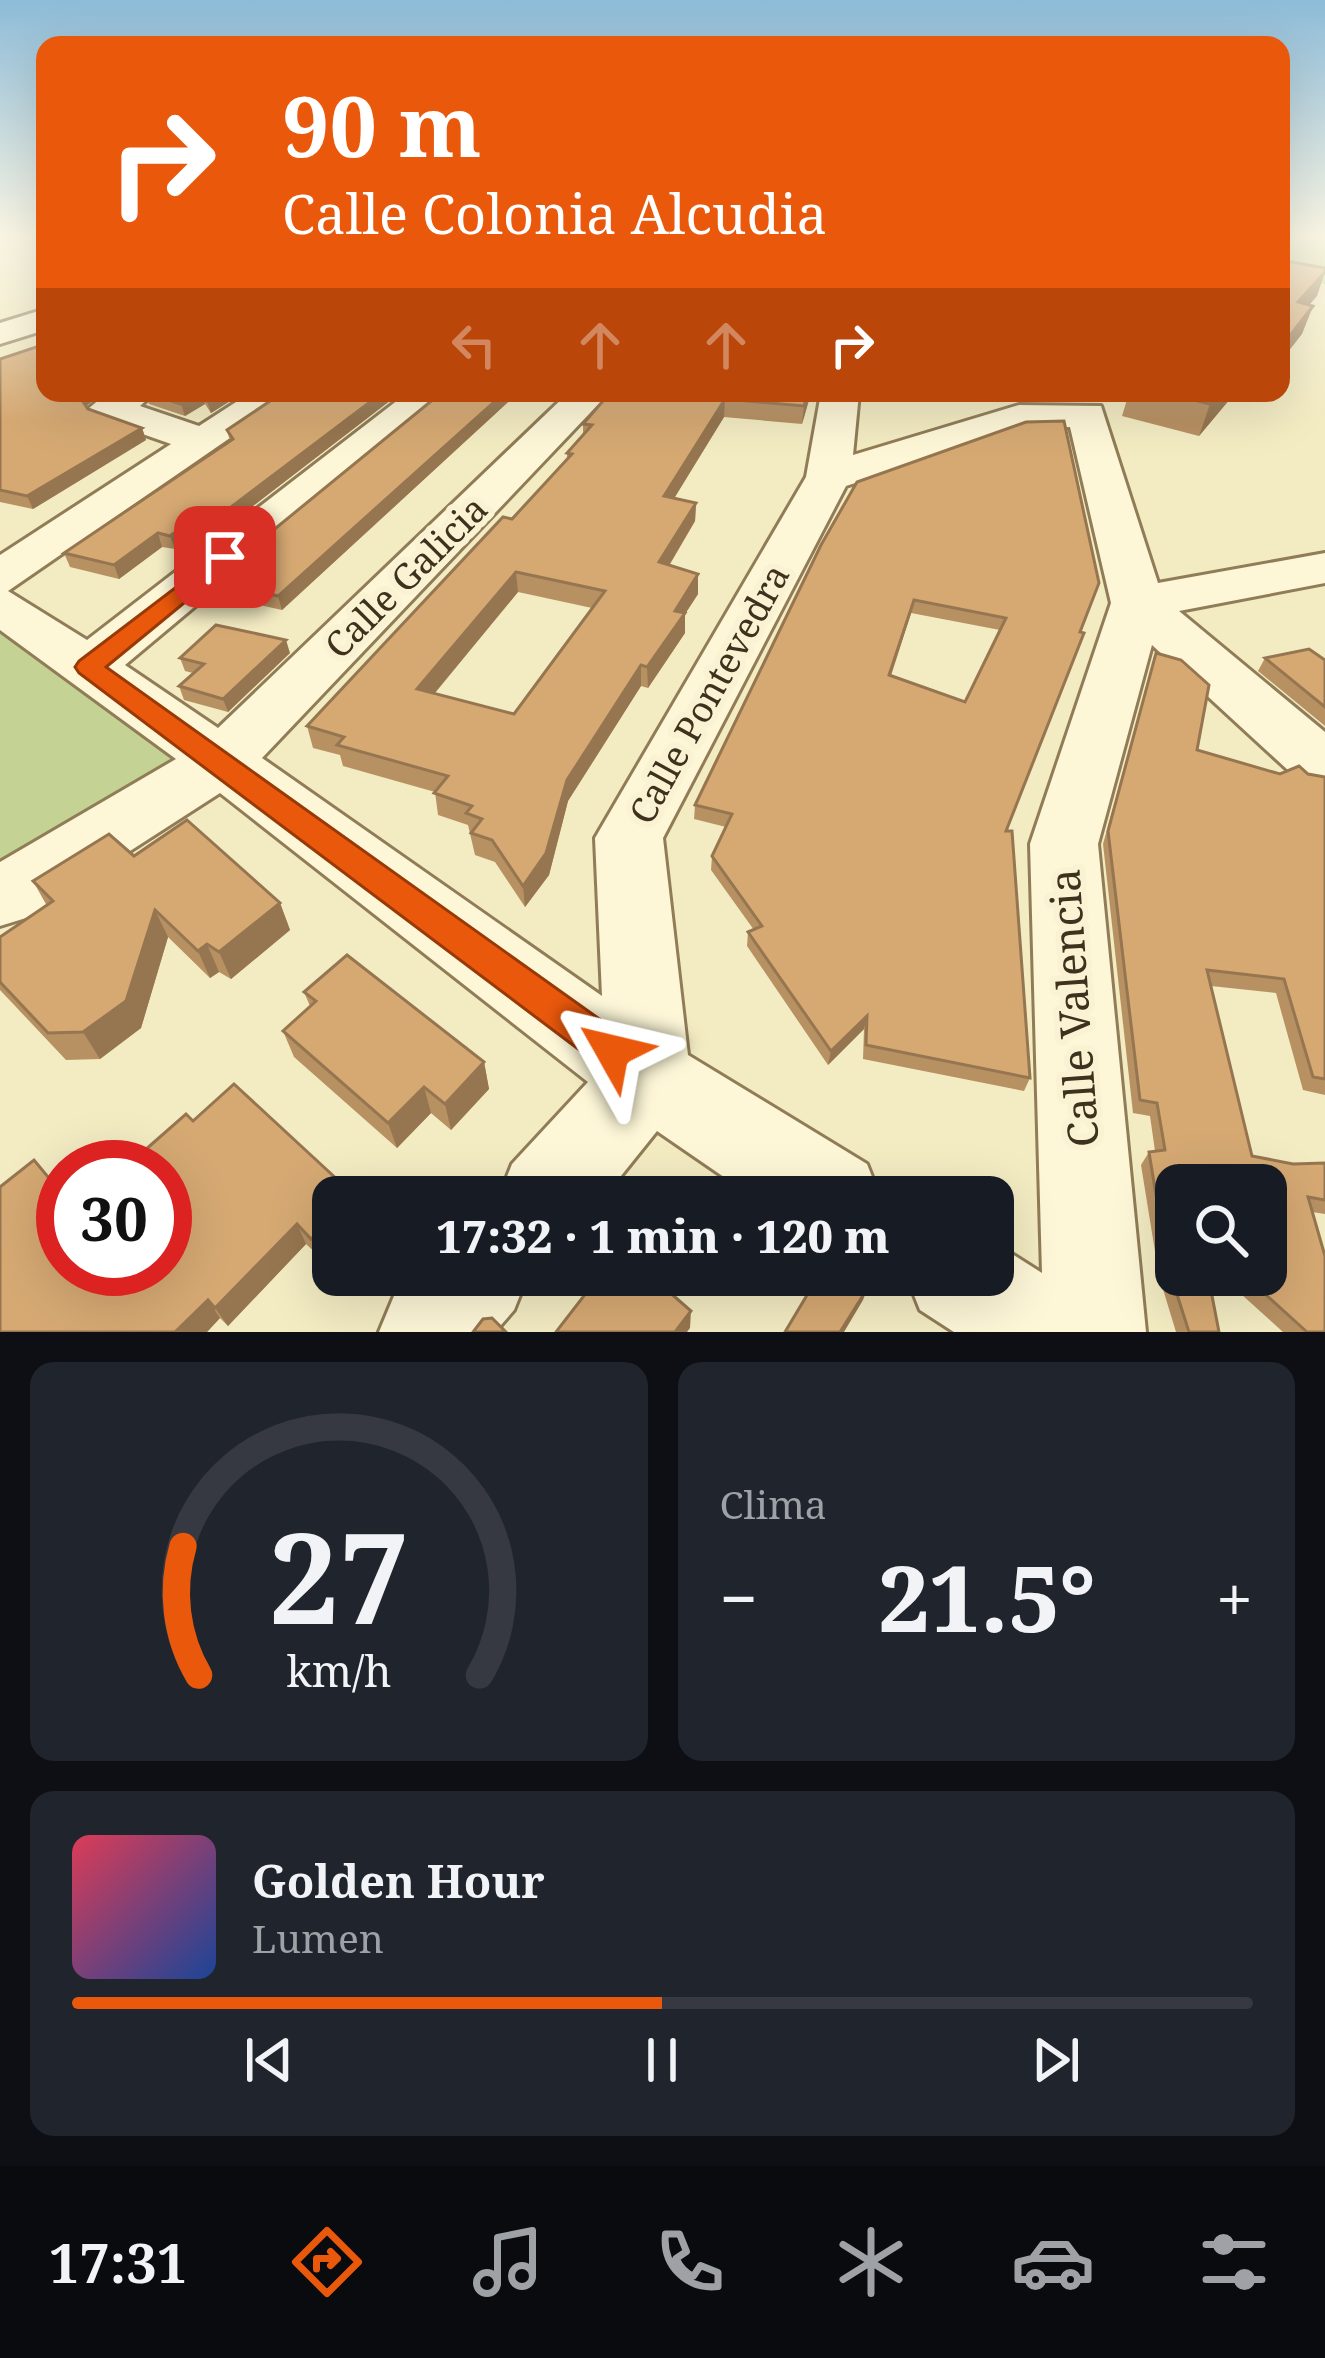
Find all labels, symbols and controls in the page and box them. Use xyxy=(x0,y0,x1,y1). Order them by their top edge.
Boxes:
text: 90 m xyxy=(282,67,482,182)
icon: right xyxy=(84,84,240,240)
text: Calle Colonia Alcudia xyxy=(282,176,827,250)
icon: left xyxy=(441,312,507,378)
icon: ahead xyxy=(567,312,633,378)
icon: ahead xyxy=(693,312,759,378)
icon: right xyxy=(819,312,885,378)
street label: Calle Galicia xyxy=(314,485,498,669)
pin xyxy=(174,506,276,608)
icon: arrive xyxy=(192,524,258,590)
street label: Calle Pontevedra xyxy=(617,555,800,832)
street label: Calle Valencia xyxy=(1034,867,1111,1149)
position arrow xyxy=(549,988,675,1114)
speed limit sign: 30 xyxy=(36,1140,192,1296)
map controls xyxy=(1155,1164,1287,1296)
button: search xyxy=(1155,1164,1287,1296)
text: 17:32 · 1 min · 120 m xyxy=(436,1205,890,1266)
text: Clima xyxy=(720,1477,827,1530)
text: 27 xyxy=(268,1491,409,1661)
text: 21.5° xyxy=(878,1536,1095,1658)
text: − xyxy=(720,1552,758,1642)
text: + xyxy=(1216,1552,1253,1642)
text: km/h xyxy=(286,1640,391,1699)
text: Golden Hour xyxy=(252,1850,545,1911)
text: Lumen xyxy=(252,1911,384,1964)
icon: previous xyxy=(236,2027,302,2093)
icon: pause xyxy=(629,2027,695,2093)
icon: next xyxy=(1023,2027,1089,2093)
icon: directions xyxy=(285,2220,369,2304)
icon: music xyxy=(466,2220,550,2304)
icon: phone xyxy=(648,2220,732,2304)
icon: climate xyxy=(829,2220,913,2304)
icon: car xyxy=(1011,2220,1095,2304)
icon: filters xyxy=(1192,2220,1276,2304)
text: 17:31 xyxy=(49,2225,187,2299)

